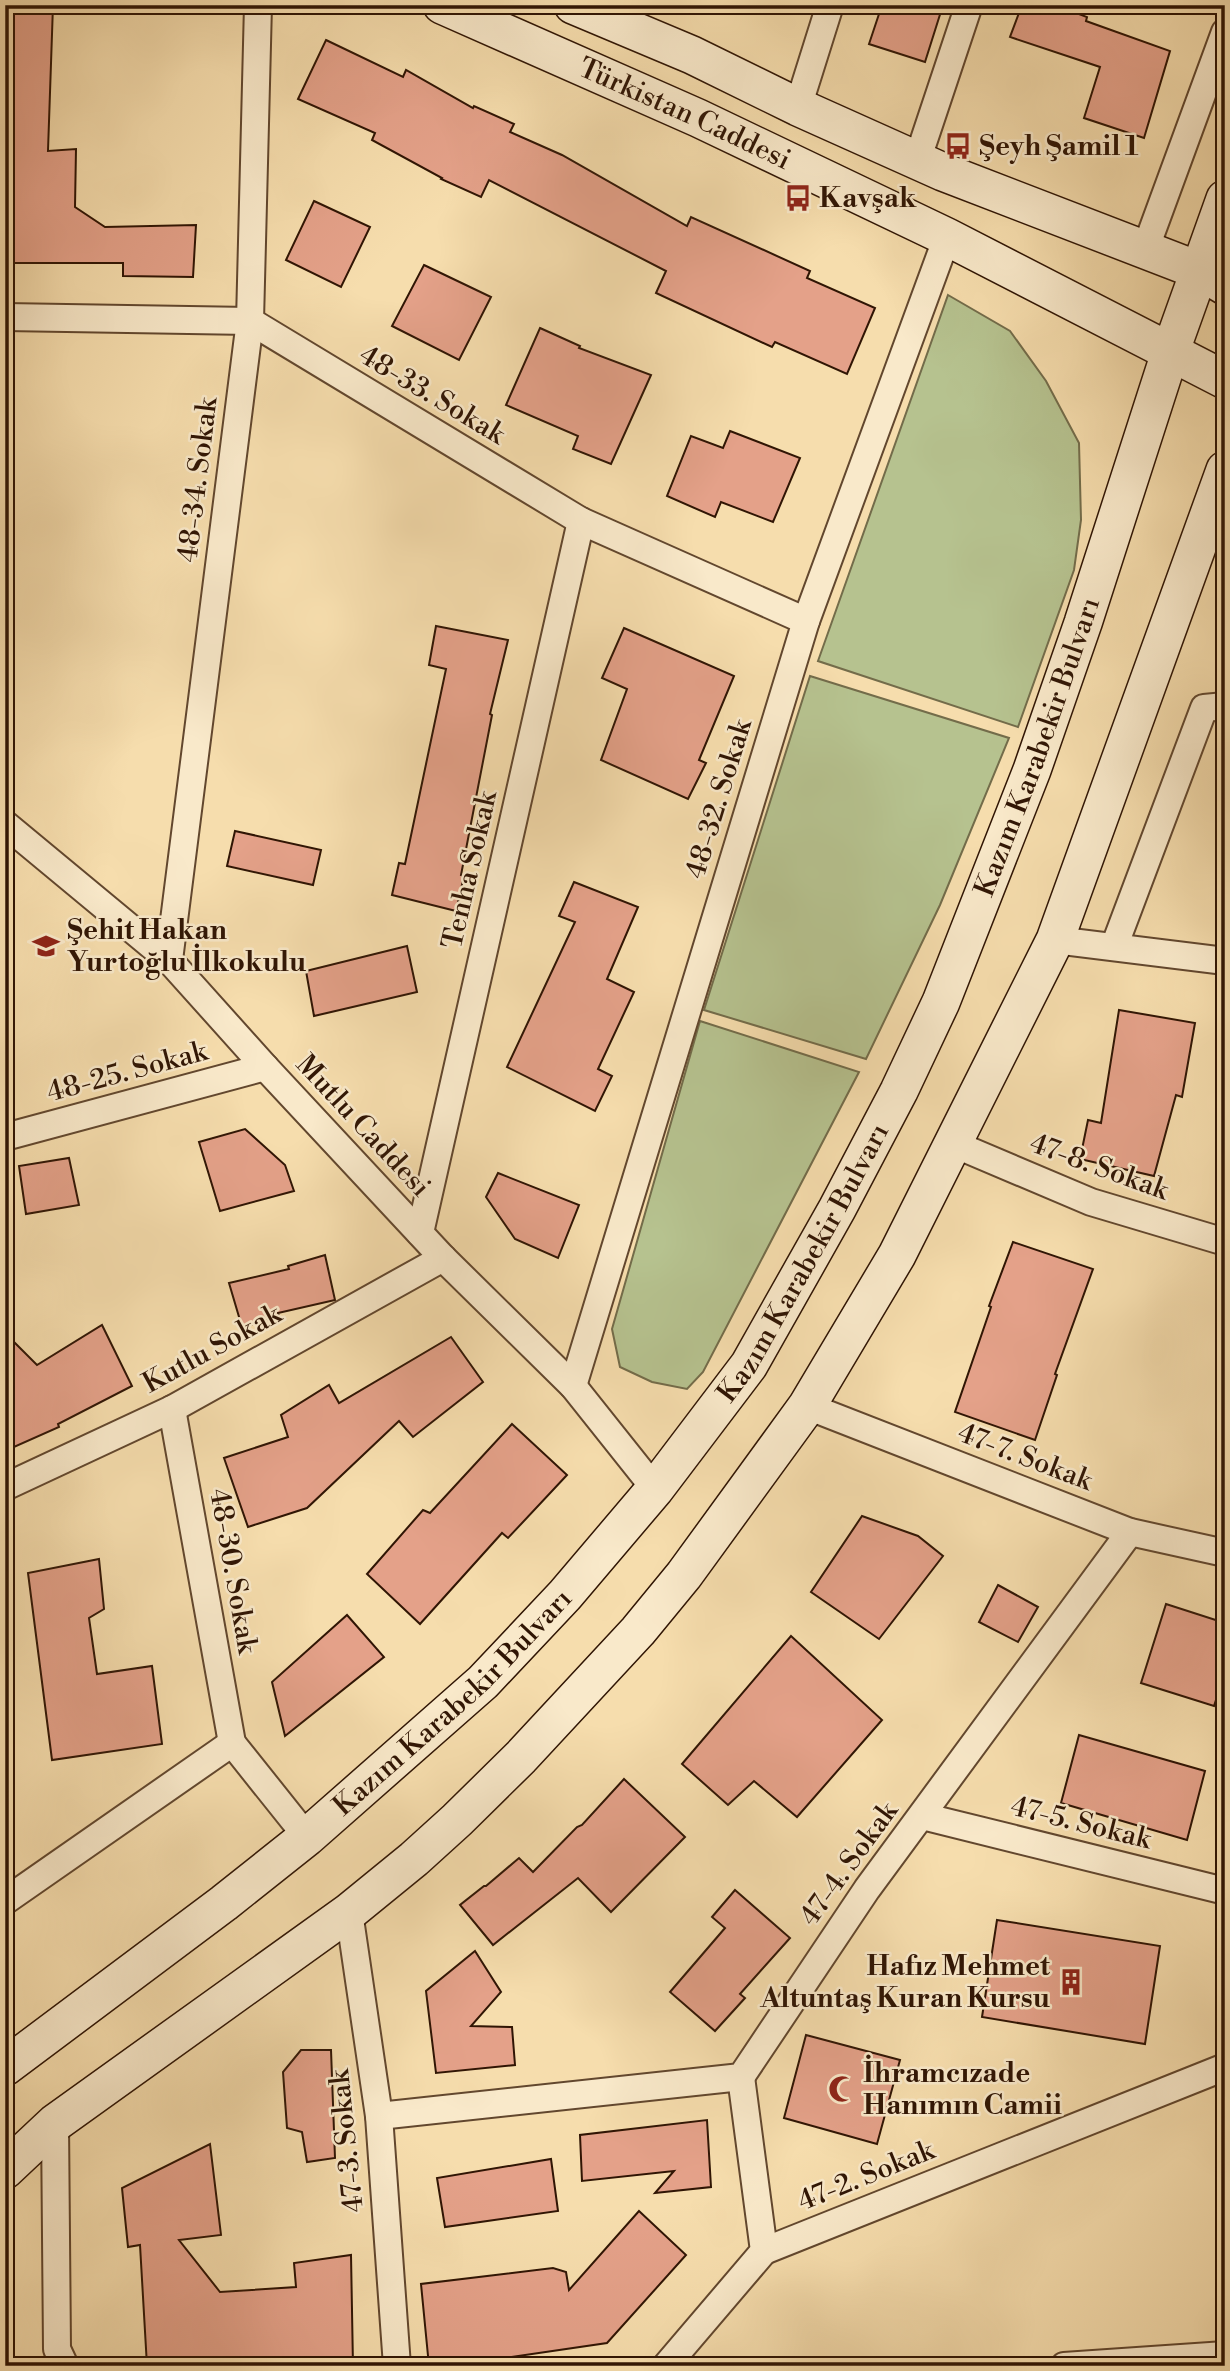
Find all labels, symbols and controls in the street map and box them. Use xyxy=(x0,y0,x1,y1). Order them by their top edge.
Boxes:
street label: Türkistan Caddesi xyxy=(573,50,797,177)
place label: Şeyh Şamil 1 xyxy=(979,129,1139,164)
bus stop icon: Şeyh Şamil 1 xyxy=(943,131,973,161)
place label: Kavşak xyxy=(819,181,917,216)
bus stop icon: Kavşak xyxy=(783,183,813,213)
street label: 48-33. Sokak xyxy=(353,338,512,453)
street label: 48-34. Sokak xyxy=(171,394,226,564)
street label: Kazım Karabekir Bulvarı xyxy=(967,593,1108,902)
street label: 48-32. Sokak xyxy=(678,714,760,883)
street label: Tenha Sokak xyxy=(435,786,505,952)
place label: Şehit Hakan Yurtoğlu İlkokulu xyxy=(67,913,306,980)
school or university icon: Şehit Hakan Yurtoğlu İlkokulu xyxy=(31,931,61,961)
street label: 48-25. Sokak xyxy=(43,1033,212,1110)
street label: Mutlu Caddesi xyxy=(288,1048,438,1204)
street label: Kazım Karabekir Bulvarı xyxy=(709,1117,896,1409)
street label: 47-8. Sokak xyxy=(1025,1126,1174,1209)
street label: Kutlu Sokak xyxy=(137,1296,289,1401)
street label: 47-7. Sokak xyxy=(953,1415,1099,1499)
street label: 48-30. Sokak xyxy=(201,1486,265,1658)
street label: Kazım Karabekir Bulvarı xyxy=(326,1581,579,1823)
street label: 47-5. Sokak xyxy=(1007,1789,1156,1858)
street label: 47-4. Sokak xyxy=(792,1794,906,1933)
place label: Hafız Mehmet Altuntaş Kuran Kursu xyxy=(759,1949,1051,2016)
building icon: Hafız Mehmet Altuntaş Kuran Kursu xyxy=(1056,1967,1086,1997)
place label: İhramcızade Hanımın Camii xyxy=(863,2054,1062,2123)
street label: 47-3. Sokak xyxy=(322,2066,372,2214)
mosque icon: İhramcızade Hanımın Camii xyxy=(827,2074,857,2104)
street label: 47-2. Sokak xyxy=(793,2132,941,2219)

